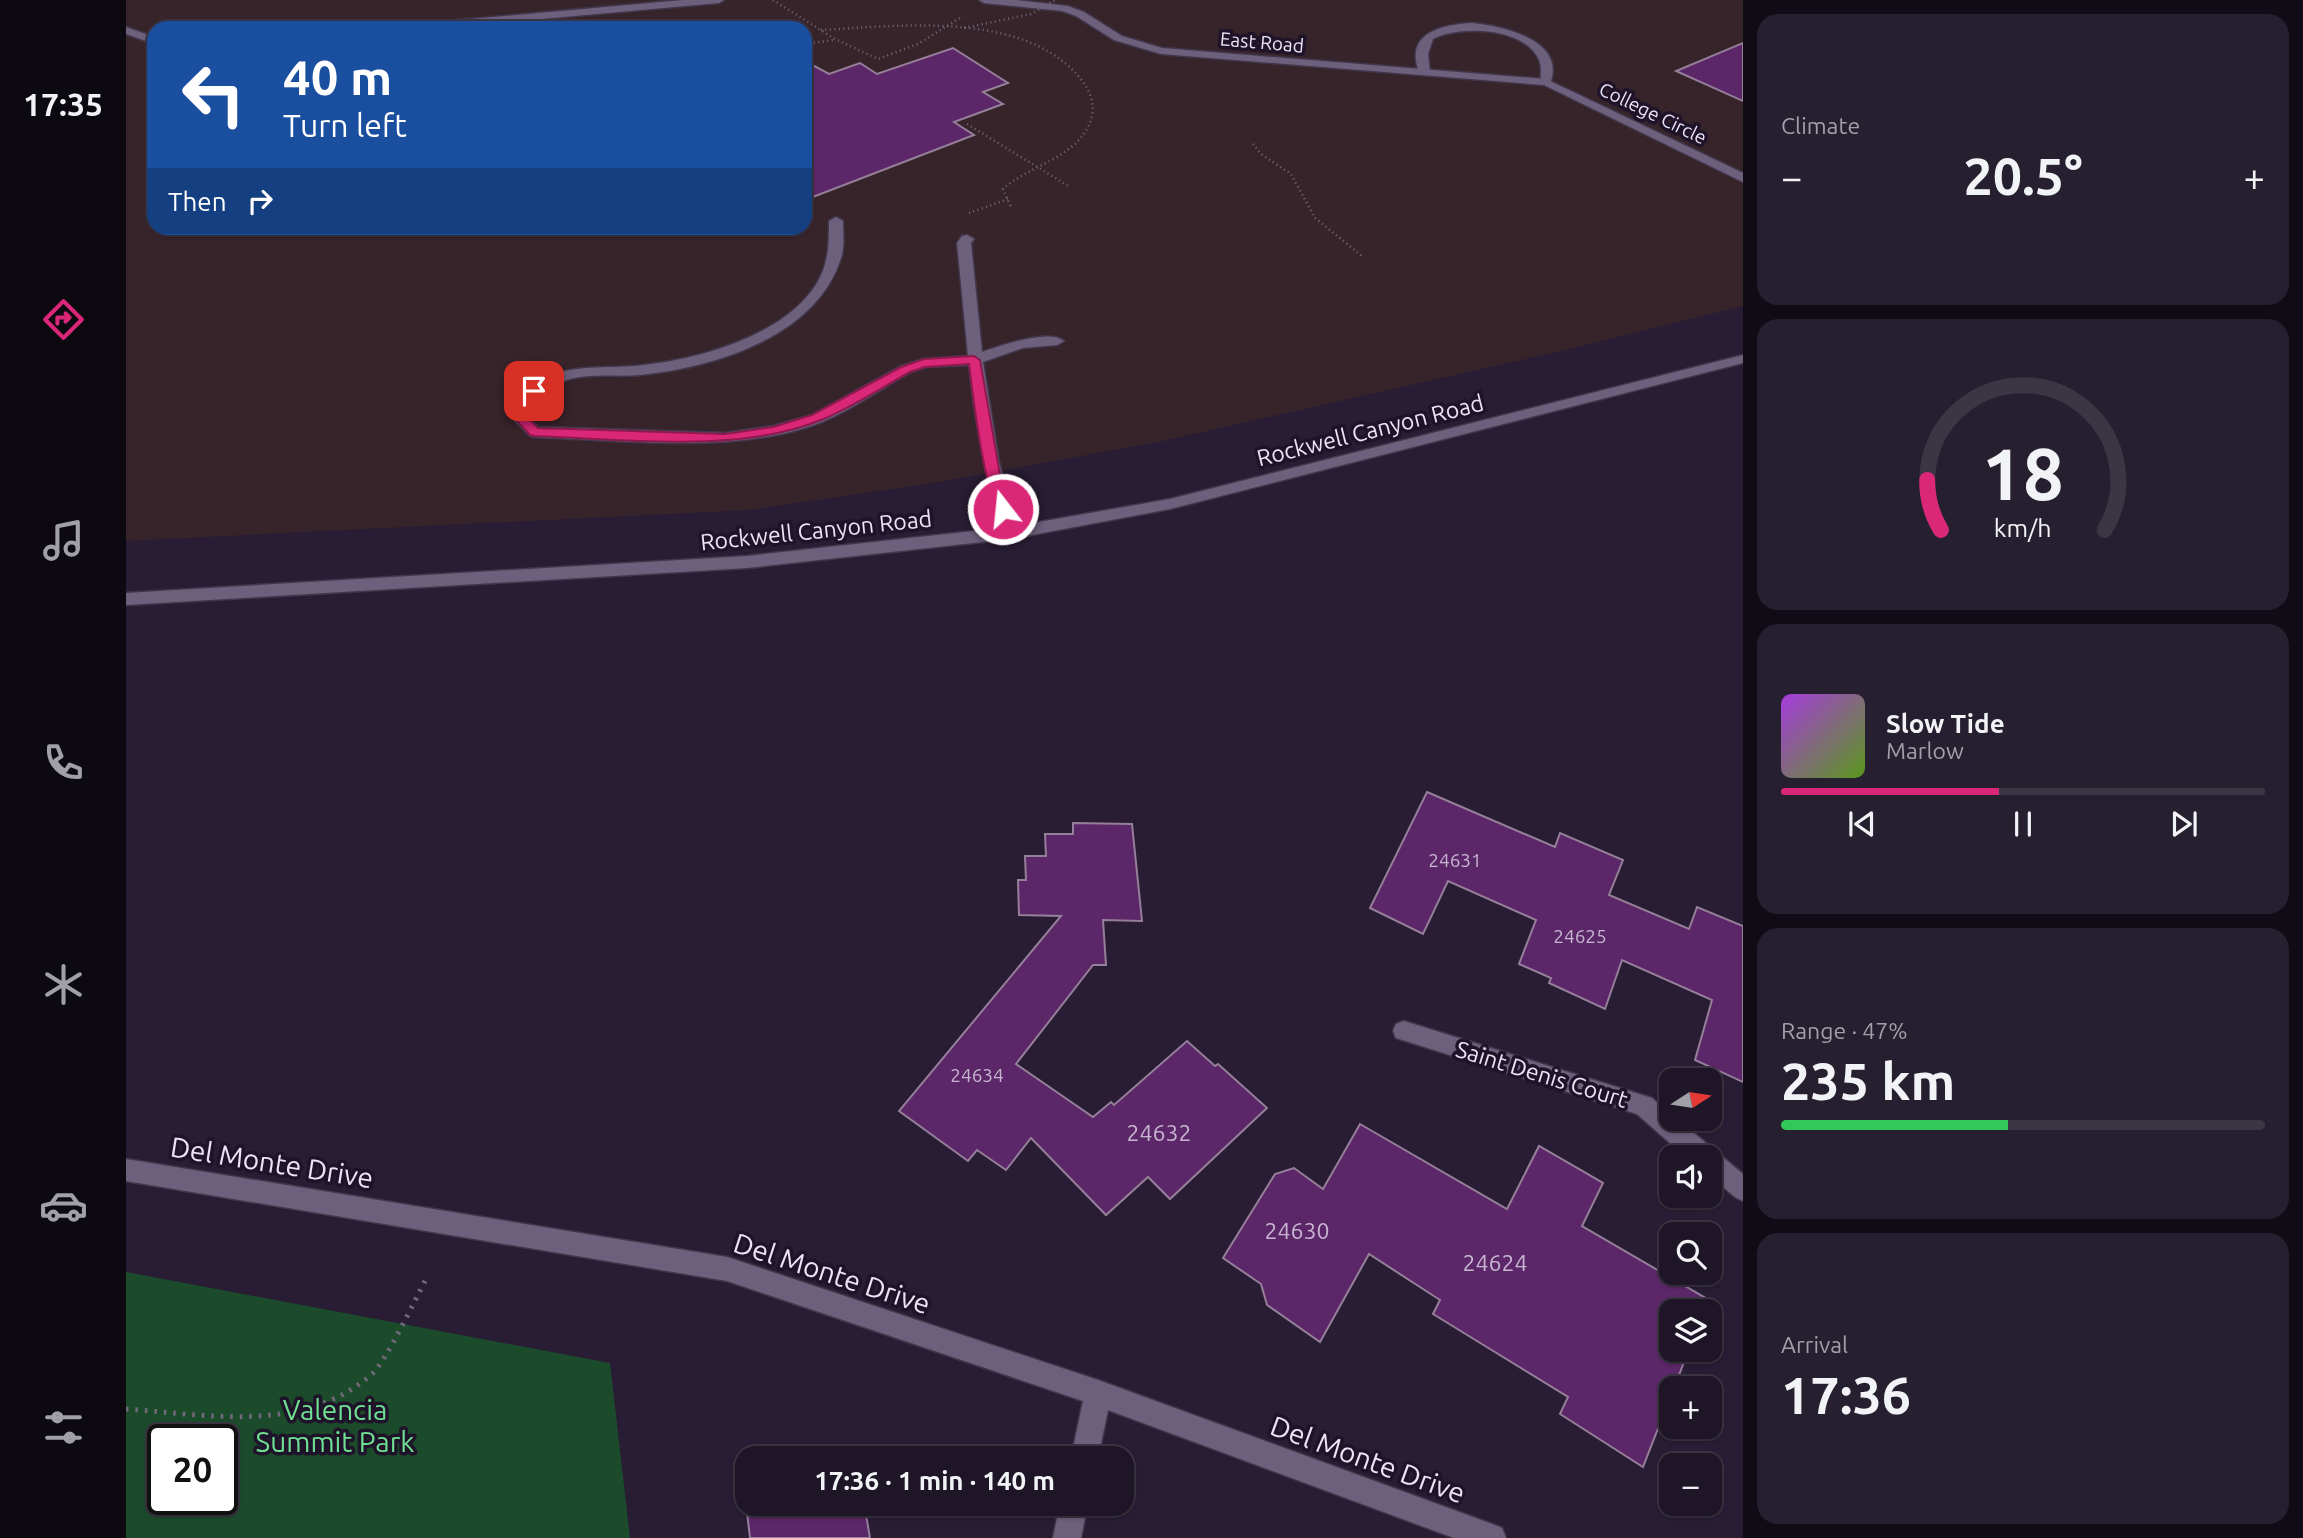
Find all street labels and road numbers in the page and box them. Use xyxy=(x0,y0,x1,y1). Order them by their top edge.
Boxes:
street label: East Road xyxy=(1219,27,1305,57)
street label: College Circle xyxy=(1596,78,1710,148)
street label: Rockwell Canyon Road xyxy=(1254,390,1486,470)
street label: Rockwell Canyon Road xyxy=(699,505,933,555)
street label: Saint Denis Court xyxy=(1453,1036,1631,1112)
street label: Del Monte Drive xyxy=(168,1131,376,1193)
street label: Del Monte Drive xyxy=(730,1227,934,1319)
street label: Del Monte Drive xyxy=(1267,1409,1469,1509)

